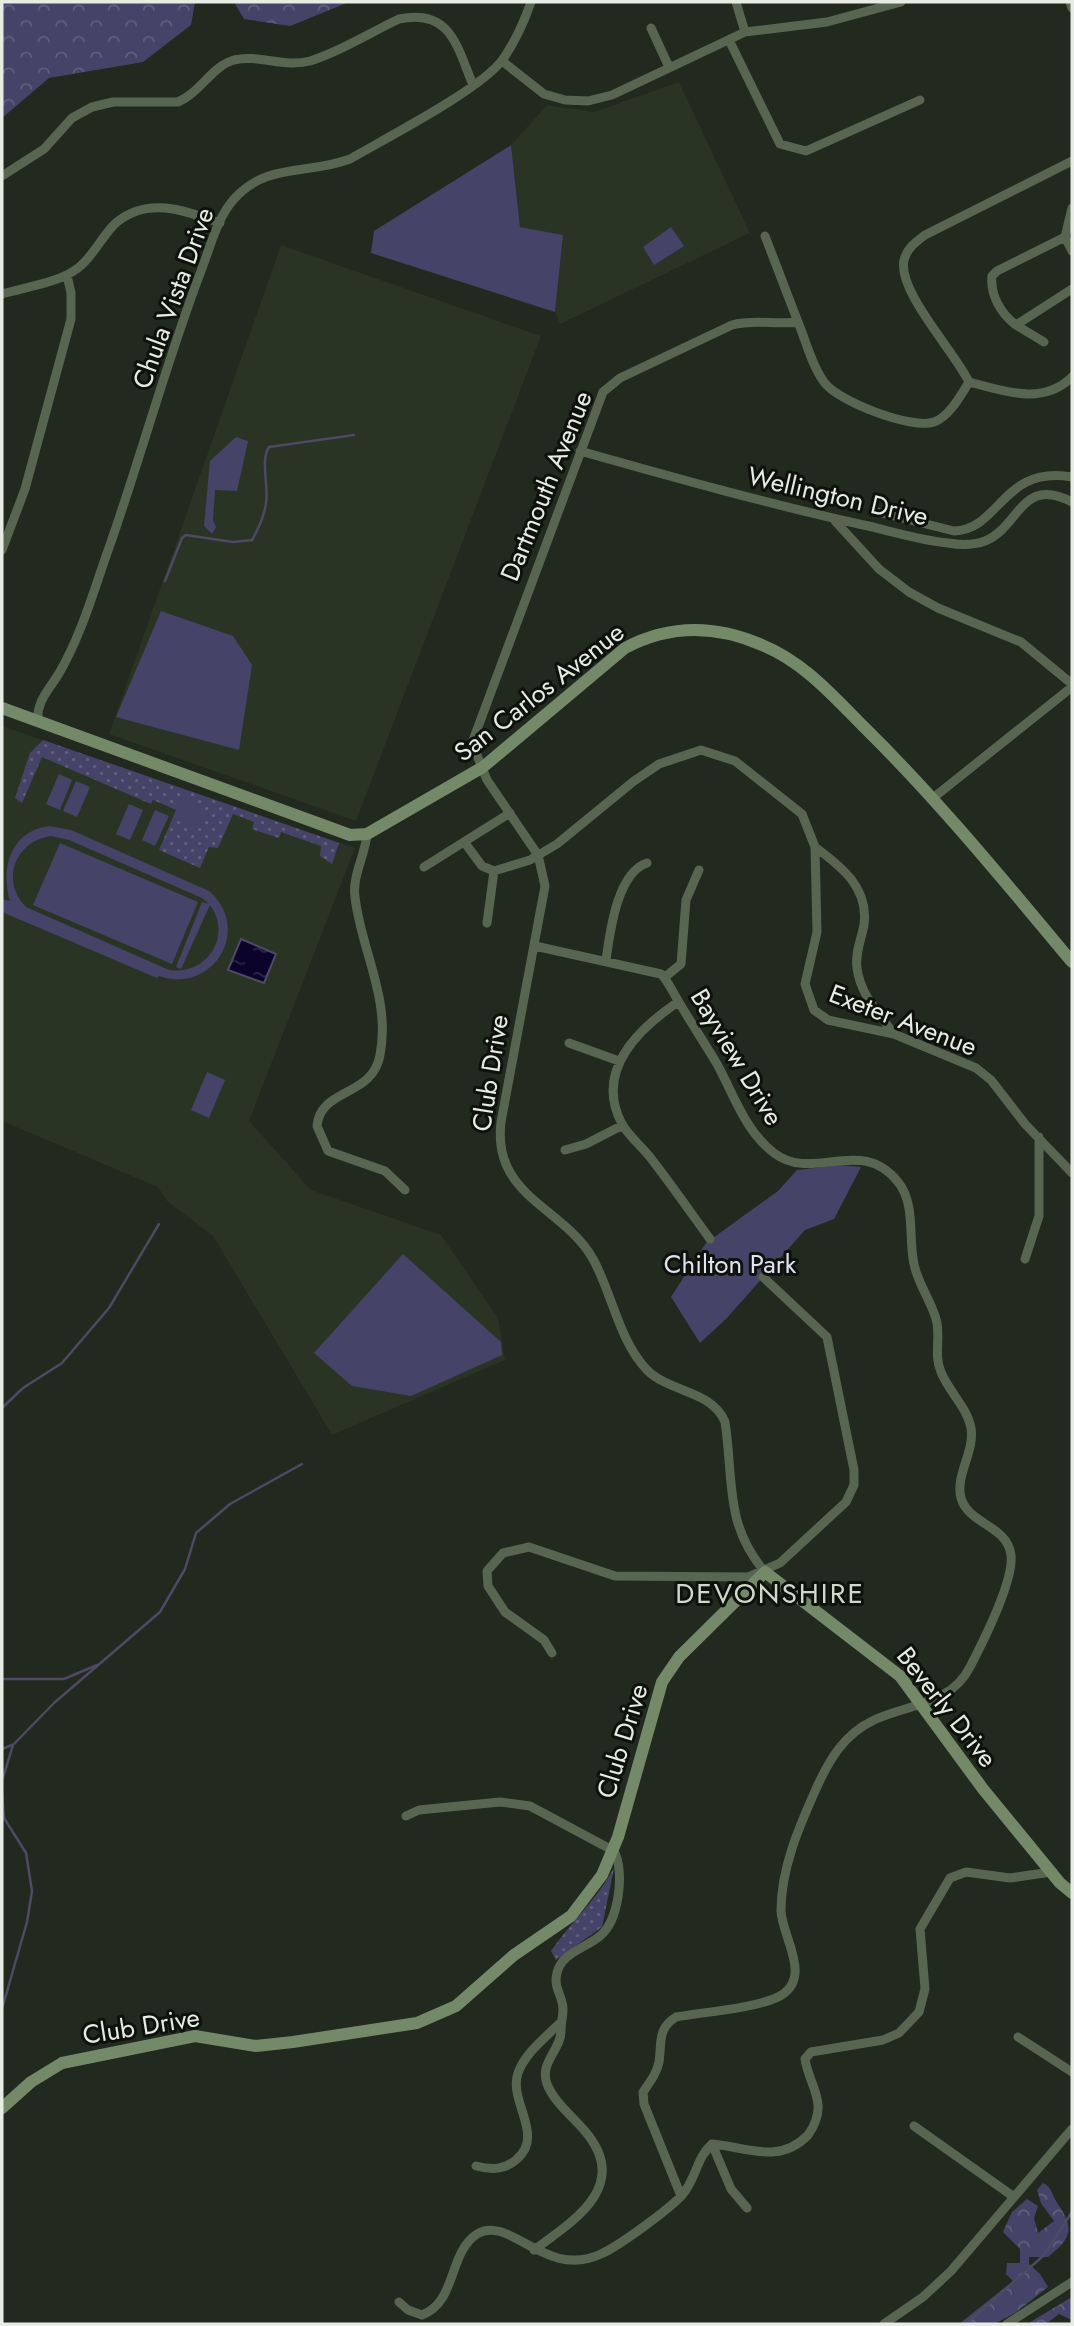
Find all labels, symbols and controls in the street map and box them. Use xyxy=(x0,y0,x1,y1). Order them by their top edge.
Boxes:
street label: Chula Vista Drive xyxy=(123,202,223,394)
street label: Dartmouth Avenue xyxy=(491,385,601,587)
street label: Wellington Drive xyxy=(744,457,932,535)
street label: San Carlos Avenue xyxy=(446,613,632,771)
street label: Exeter Avenue xyxy=(824,974,982,1066)
street label: Bayview Drive xyxy=(681,981,793,1133)
street label: Club Drive xyxy=(462,1012,518,1134)
park label: Chilton Park xyxy=(664,1245,797,1283)
district label: DEVONSHIRE xyxy=(675,1573,865,1614)
street label: Beverly Drive xyxy=(888,1639,1006,1775)
street label: Club Drive xyxy=(587,1679,657,1803)
street label: Club Drive xyxy=(80,1998,202,2054)

